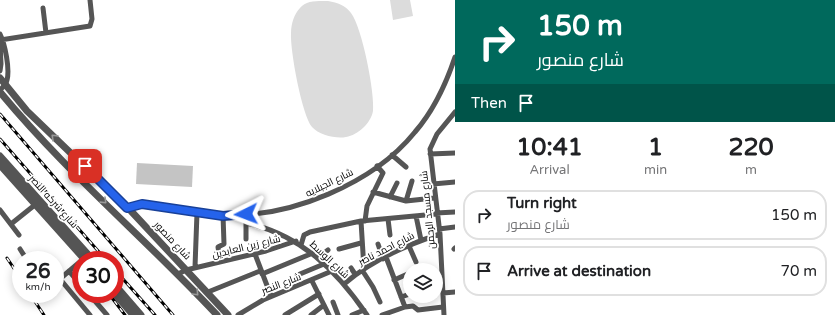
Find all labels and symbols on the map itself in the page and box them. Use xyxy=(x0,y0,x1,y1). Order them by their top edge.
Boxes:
one-way arrow xyxy=(51,135,59,142)
pin xyxy=(68,149,102,183)
street label: شارع الجبلايه xyxy=(304,166,355,200)
street label: شارع مسجد الرحمن xyxy=(418,170,438,250)
street label: شارع شركه النصر xyxy=(26,172,80,231)
position arrow xyxy=(225,193,267,235)
one-way arrow xyxy=(99,196,107,203)
street label: شارع منصور xyxy=(151,218,193,262)
street label: شارع احمد ناصر xyxy=(355,230,417,269)
street label: شارع زين العابدين xyxy=(211,233,282,261)
street label: شارع الوسط xyxy=(307,238,351,281)
speed limit sign: 30 xyxy=(72,251,124,303)
street label: شارع النصر xyxy=(259,271,303,297)
one-way arrow xyxy=(191,288,198,295)

